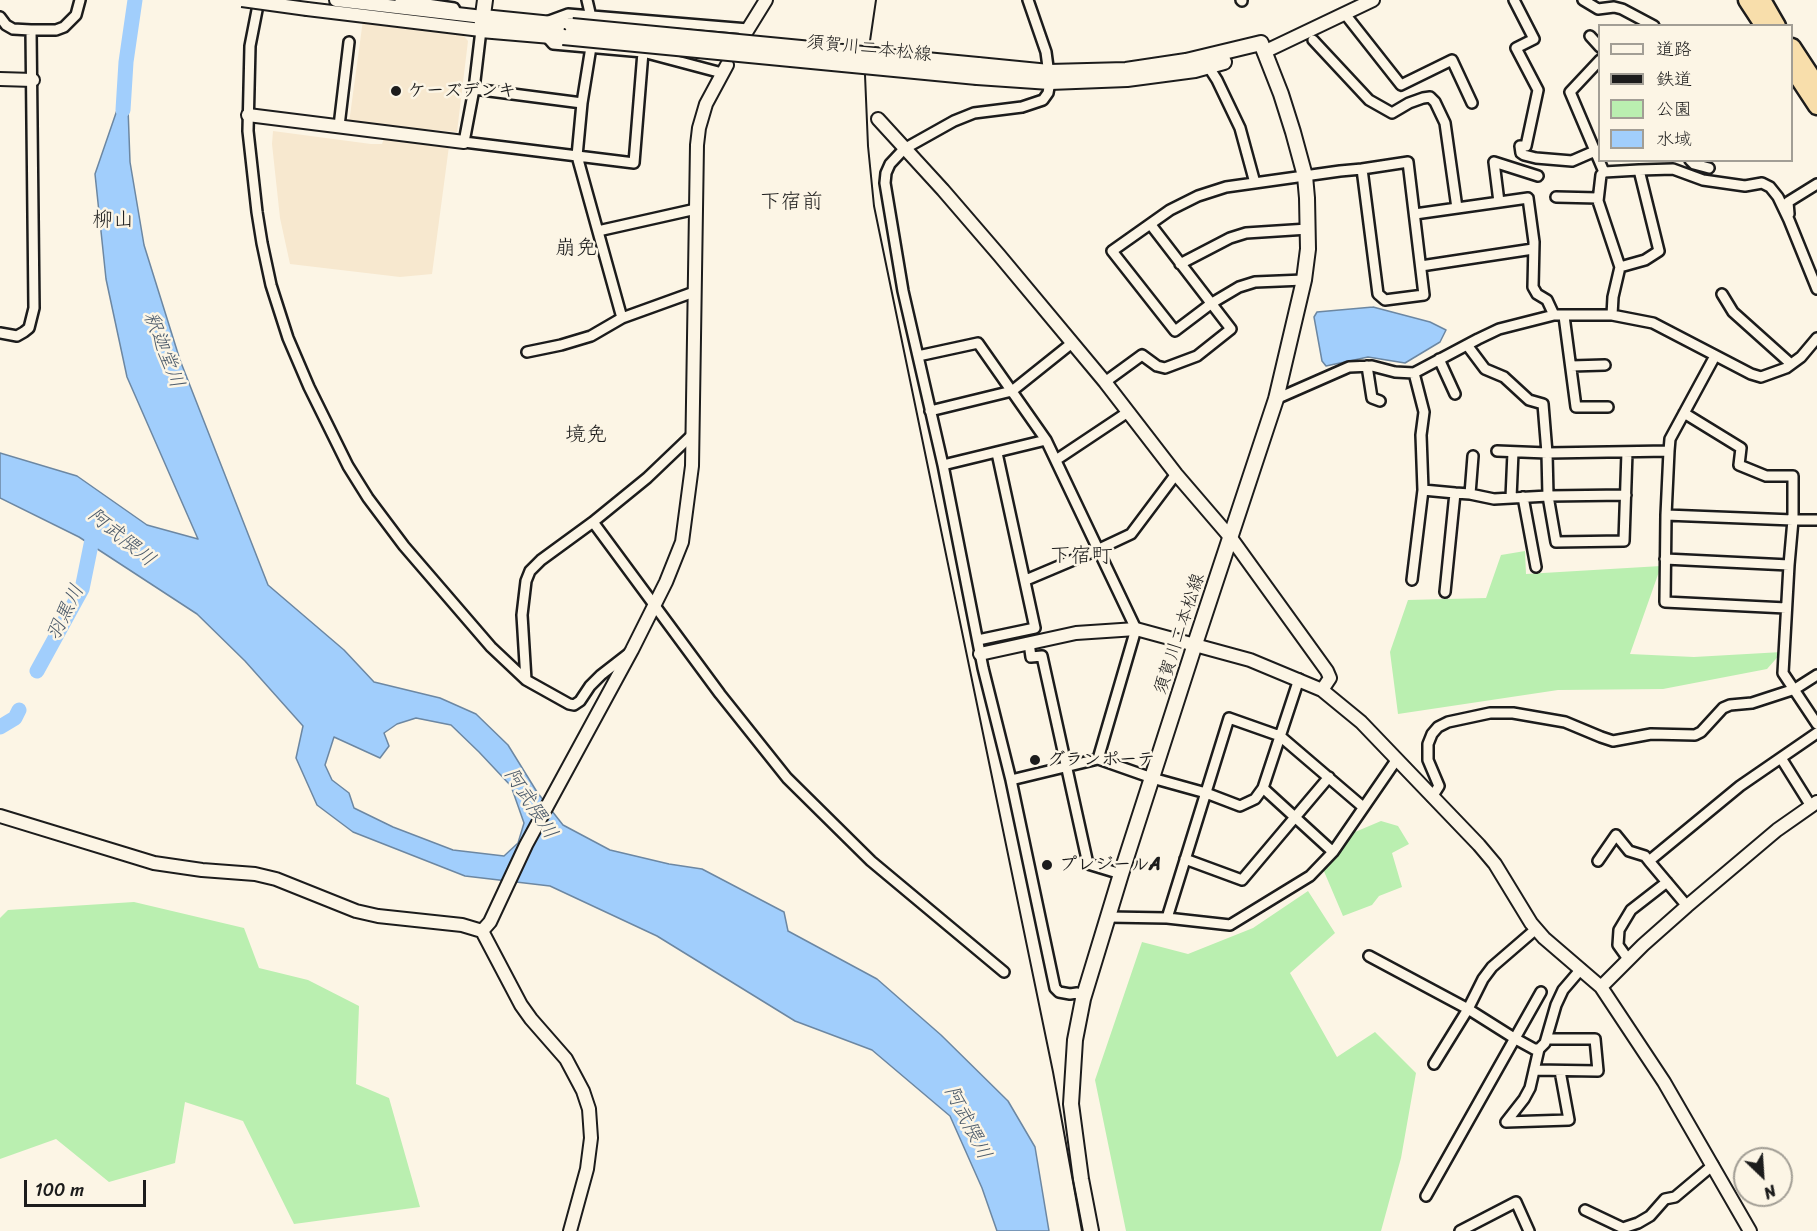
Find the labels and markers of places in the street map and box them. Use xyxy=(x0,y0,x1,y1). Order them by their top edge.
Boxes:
place label: ケーズデンキ xyxy=(408,80,516,102)
marker: ケーズデンキ xyxy=(389,84,403,98)
place label: グランポーテ xyxy=(1047,749,1155,771)
marker: グランポーテ xyxy=(1028,753,1042,767)
place label: プレジールA xyxy=(1059,854,1161,876)
marker: プレジールA xyxy=(1040,858,1054,872)

